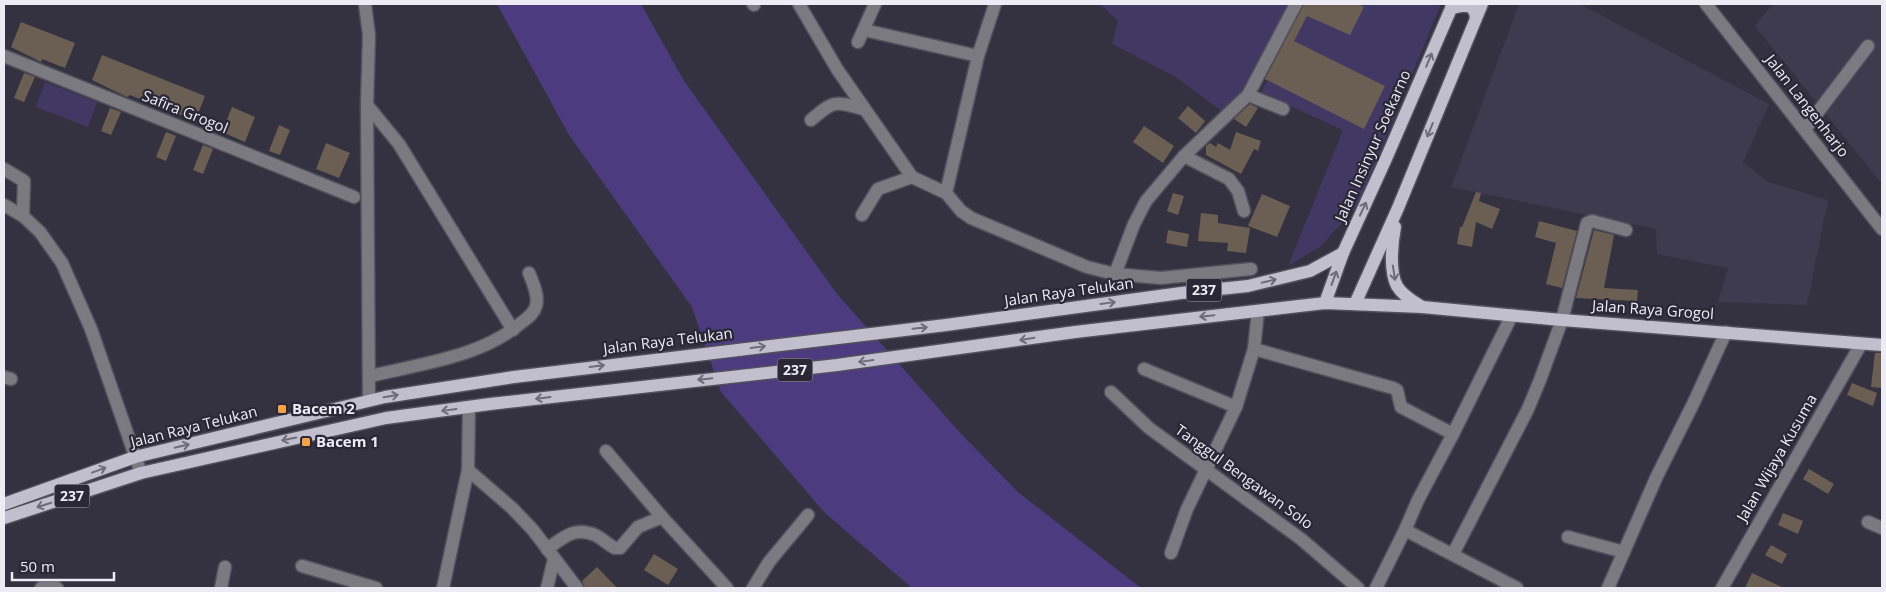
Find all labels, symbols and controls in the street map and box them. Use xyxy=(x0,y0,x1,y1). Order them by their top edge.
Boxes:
street label: Jalan Langenharjo xyxy=(1760,48,1854,161)
one-way arrow xyxy=(1424,53,1434,68)
street label: Jalan Insinyur Soekarno xyxy=(1329,67,1415,226)
street label: Safira Grogol xyxy=(140,85,231,137)
one-way arrow xyxy=(1425,121,1434,137)
one-way arrow xyxy=(1359,202,1368,217)
one-way arrow xyxy=(1390,265,1400,281)
one-way arrow xyxy=(1330,271,1339,286)
street label: Jalan Raya Telukan xyxy=(1001,272,1135,310)
one-way arrow xyxy=(1260,276,1276,285)
road number: 237 xyxy=(1186,278,1222,302)
street label: Jalan Raya Grogol xyxy=(1590,295,1715,323)
one-way arrow xyxy=(1099,298,1115,308)
one-way arrow xyxy=(1200,311,1216,321)
street label: Jalan Raya Telukan xyxy=(600,322,734,358)
one-way arrow xyxy=(911,323,927,333)
one-way arrow xyxy=(1019,334,1035,344)
one-way arrow xyxy=(750,342,766,352)
one-way arrow xyxy=(858,357,874,367)
road number: 237 xyxy=(778,358,812,382)
one-way arrow xyxy=(589,361,605,371)
one-way arrow xyxy=(697,374,713,384)
street label: Jalan Wijaya Kusuma xyxy=(1730,390,1821,527)
one-way arrow xyxy=(383,391,399,401)
one-way arrow xyxy=(535,393,551,403)
place label: Bacem 2 xyxy=(292,398,355,418)
street label: Jalan Raya Telukan xyxy=(126,401,259,452)
marker: Bacem 2 xyxy=(276,403,288,415)
one-way arrow xyxy=(441,405,457,415)
street label: Tanggul Bengawan Solo xyxy=(1172,419,1318,533)
place label: Bacem 1 xyxy=(316,431,379,451)
one-way arrow xyxy=(282,435,298,444)
marker: Bacem 1 xyxy=(300,436,312,448)
one-way arrow xyxy=(174,441,190,450)
one-way arrow xyxy=(91,465,106,474)
road number: 237 xyxy=(54,484,90,508)
one-way arrow xyxy=(37,500,53,510)
scale bar xyxy=(12,550,115,582)
text: 50 m xyxy=(20,556,55,576)

